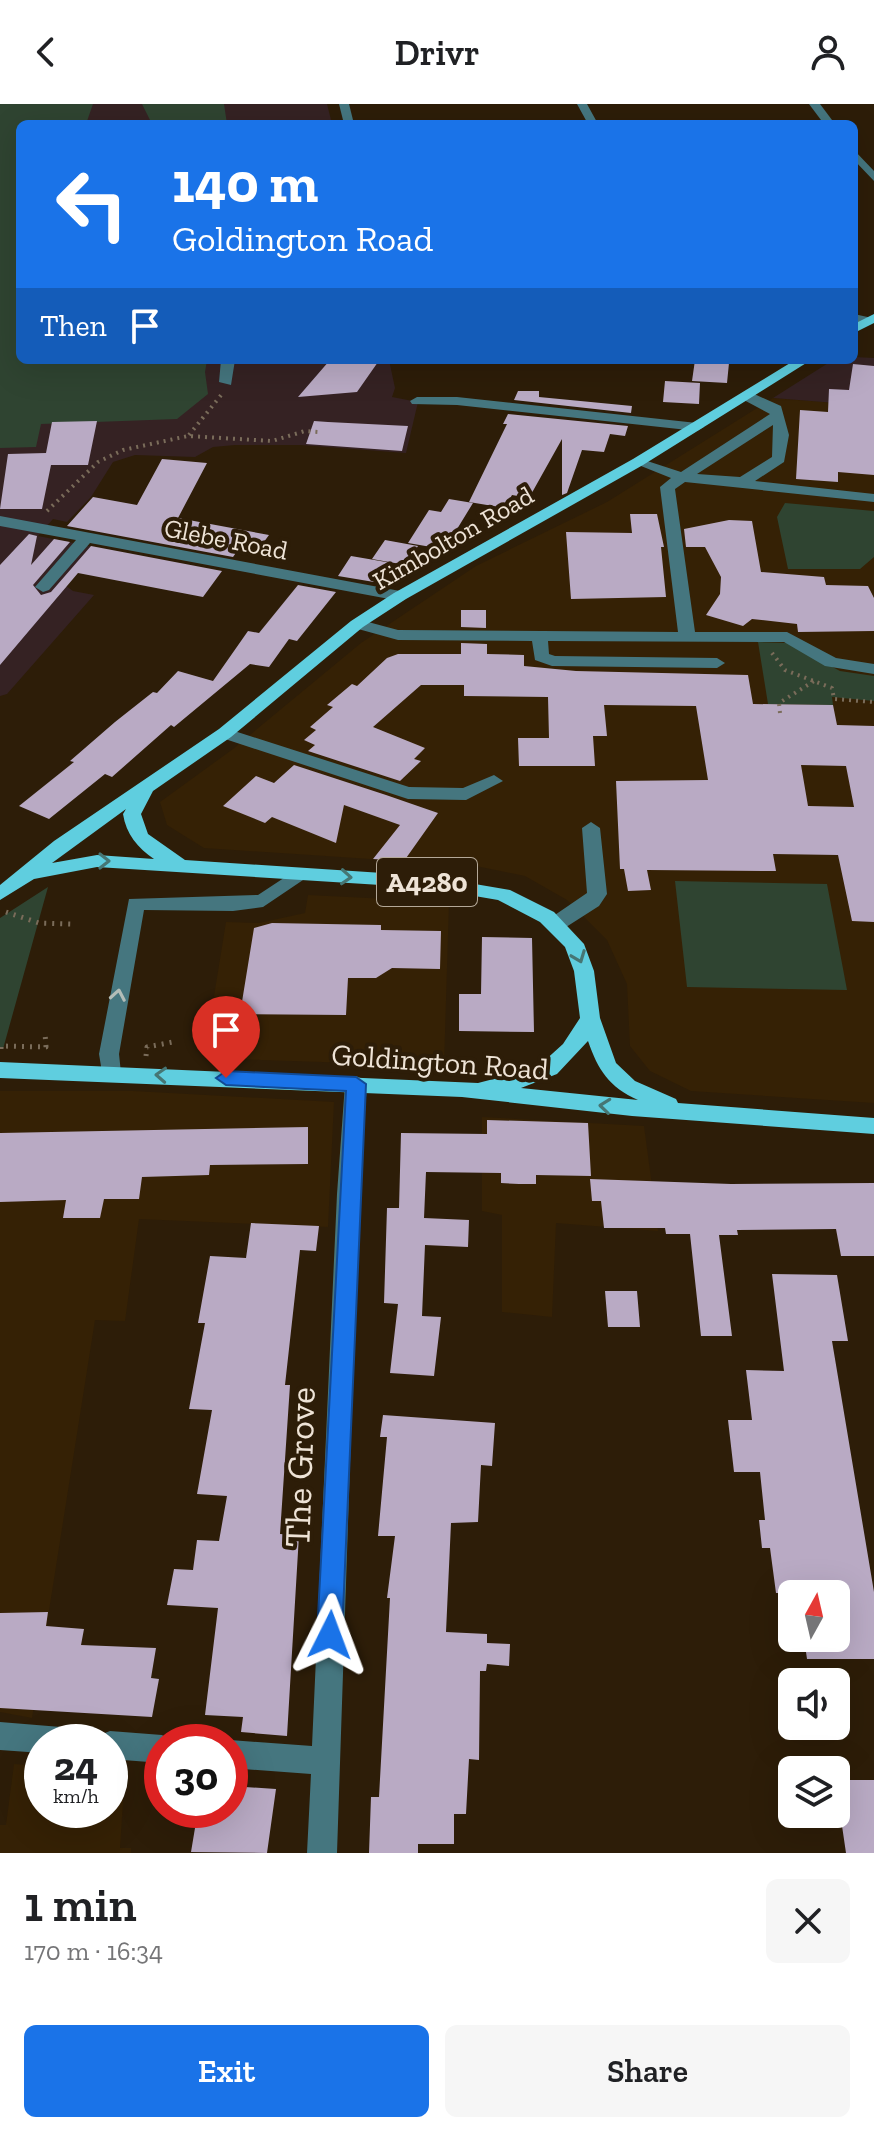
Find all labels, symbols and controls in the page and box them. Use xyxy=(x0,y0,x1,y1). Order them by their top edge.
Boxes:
icon: back xyxy=(24,30,68,74)
icon: person xyxy=(806,30,850,74)
text: Drivr xyxy=(394,31,480,74)
text: 140 m xyxy=(172,149,318,216)
icon: left xyxy=(40,152,144,256)
text: Goldington Road xyxy=(172,217,433,260)
icon: arrive xyxy=(123,304,167,348)
text: Then xyxy=(40,308,107,344)
street label: Kimbolton Road xyxy=(367,479,539,597)
street label: Glebe Road xyxy=(162,511,290,567)
one-way arrow xyxy=(98,852,111,870)
road number: A4280 xyxy=(377,858,477,906)
one-way arrow xyxy=(340,868,353,885)
one-way arrow xyxy=(569,949,586,963)
one-way arrow xyxy=(109,989,126,1002)
pin xyxy=(192,996,260,1078)
icon: arrive xyxy=(204,1008,248,1052)
street label: Goldington Road xyxy=(330,1036,550,1088)
one-way arrow xyxy=(154,1066,167,1083)
one-way arrow xyxy=(598,1097,611,1114)
street label: The Grove xyxy=(275,1386,324,1548)
north arrow xyxy=(778,1580,850,1652)
map controls xyxy=(778,1580,850,1828)
position arrow xyxy=(288,1593,372,1677)
button: sound xyxy=(778,1668,850,1740)
speed limit sign: 30 xyxy=(144,1724,248,1828)
text: 24 xyxy=(54,1742,98,1790)
button: layers xyxy=(778,1756,850,1828)
text: km/h xyxy=(53,1784,99,1808)
text: 1 min xyxy=(24,1876,137,1933)
button: close xyxy=(766,1879,850,1963)
text: 170 m · 16:34 xyxy=(24,1935,163,1967)
button: Exit xyxy=(24,2025,429,2117)
button: Share xyxy=(445,2025,850,2117)

